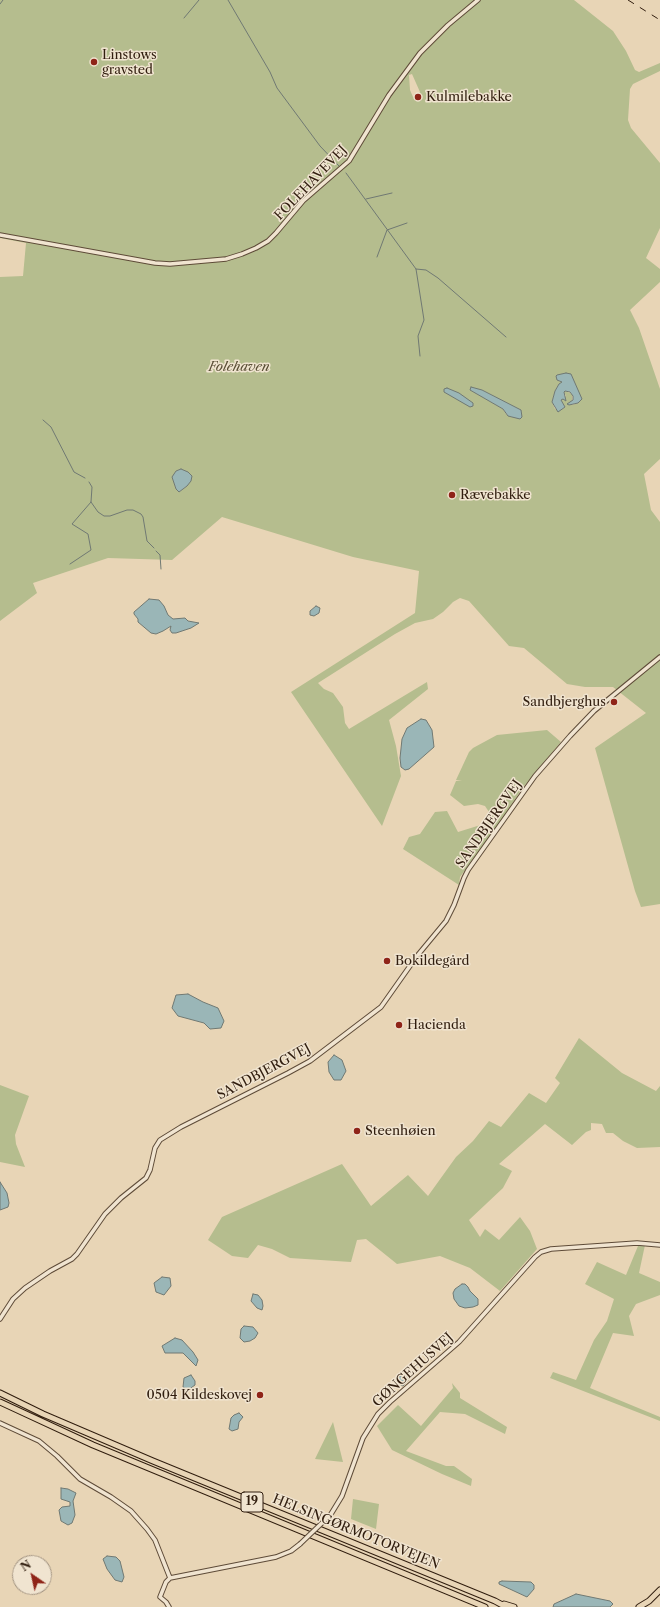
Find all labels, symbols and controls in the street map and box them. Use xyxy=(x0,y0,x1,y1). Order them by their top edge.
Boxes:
place label: Linstows gravsted xyxy=(102,47,157,78)
marker: Linstows gravsted xyxy=(89,57,99,67)
place label: Kulmilebakke xyxy=(426,89,512,105)
marker: Kulmilebakke xyxy=(413,92,423,102)
street label: FOLEHAVEVEJ xyxy=(271,142,351,224)
park label: Folehaven xyxy=(208,359,270,375)
place label: Rævebakke xyxy=(460,487,531,503)
marker: Rævebakke xyxy=(447,490,457,500)
place label: Sandbjerghus xyxy=(522,694,606,710)
marker: Sandbjerghus xyxy=(609,697,619,707)
street label: SANDBJERGVEJ xyxy=(453,777,525,871)
place label: Bokildegård xyxy=(395,953,469,969)
marker: Bokildegård xyxy=(382,956,392,966)
place label: Hacienda xyxy=(407,1017,466,1033)
marker: Hacienda xyxy=(394,1020,404,1030)
street label: SANDBJERGVEJ xyxy=(214,1041,314,1103)
place label: Steenhøien xyxy=(365,1123,436,1139)
marker: Steenhøien xyxy=(352,1126,362,1136)
street label: GØNGEHUSVEJ xyxy=(369,1330,457,1410)
place label: 0504 Kildeskovej xyxy=(146,1387,252,1403)
marker: 0504 Kildeskovej xyxy=(255,1390,265,1400)
street label: HELSINGØRMOTORVEJEN xyxy=(270,1491,442,1573)
road number: 19 xyxy=(241,1492,263,1512)
north arrow xyxy=(12,1555,52,1595)
text: N xyxy=(18,1557,34,1574)

